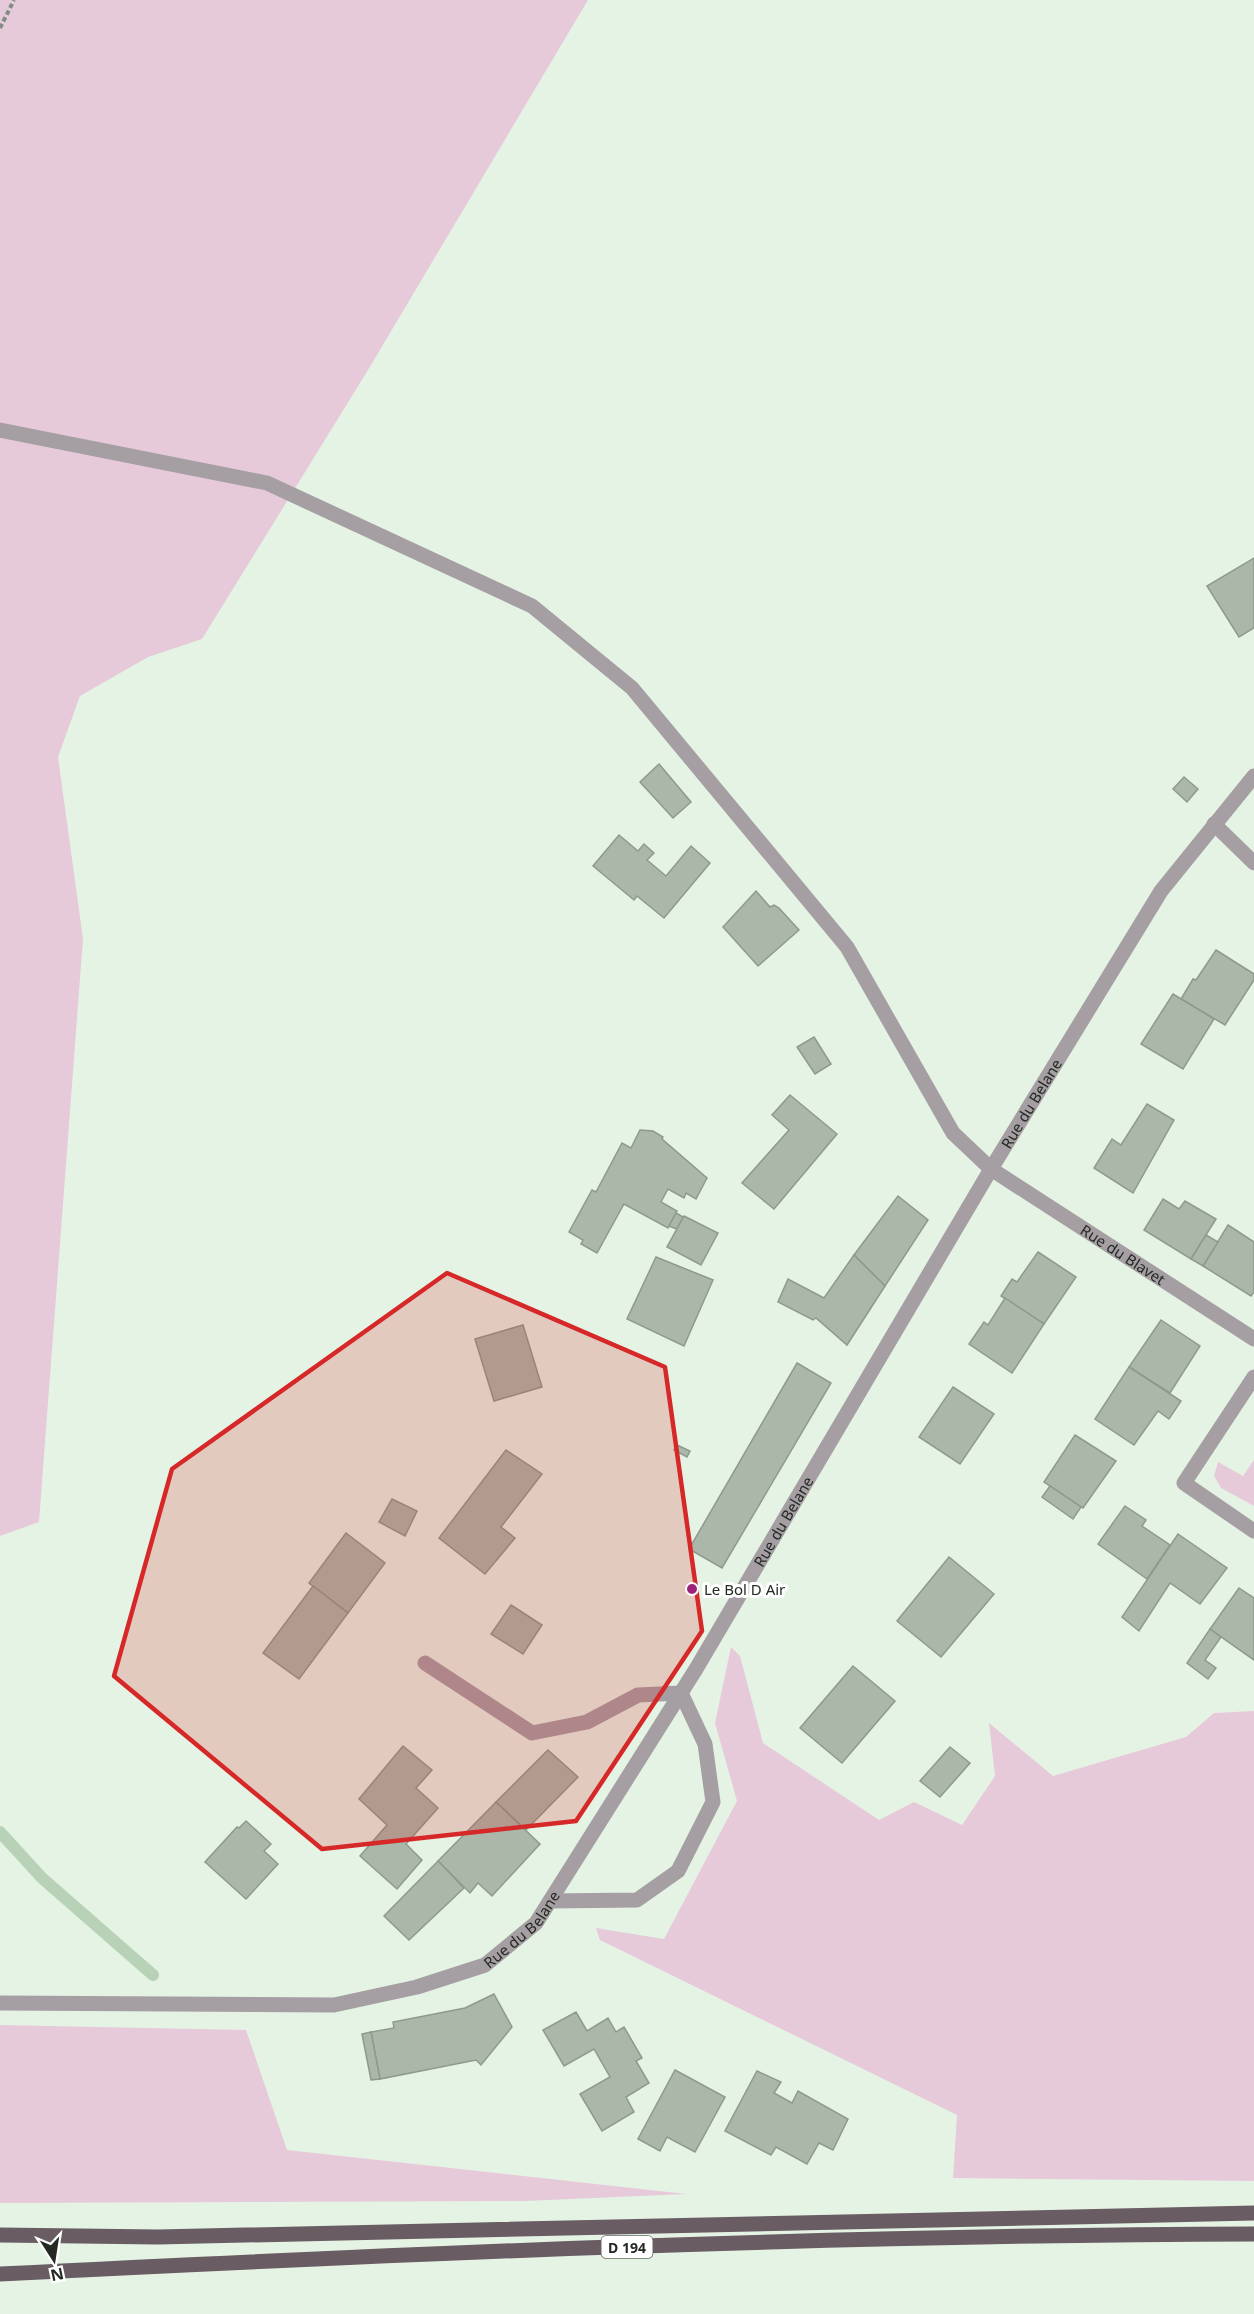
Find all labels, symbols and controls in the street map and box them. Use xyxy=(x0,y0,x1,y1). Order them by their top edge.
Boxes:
street label: Rue du Belane xyxy=(996,1055,1066,1152)
street label: Rue du Blavet xyxy=(1077,1220,1170,1289)
street label: Rue du Belane xyxy=(749,1473,818,1570)
place label: Le Bol D Air xyxy=(704,1579,785,1599)
marker: Le Bol D Air xyxy=(685,1582,699,1596)
street label: Rue du Belane xyxy=(479,1887,564,1972)
north arrow xyxy=(24,2230,84,2290)
road number: D 194 xyxy=(602,2236,652,2258)
text: N xyxy=(48,2263,66,2287)

